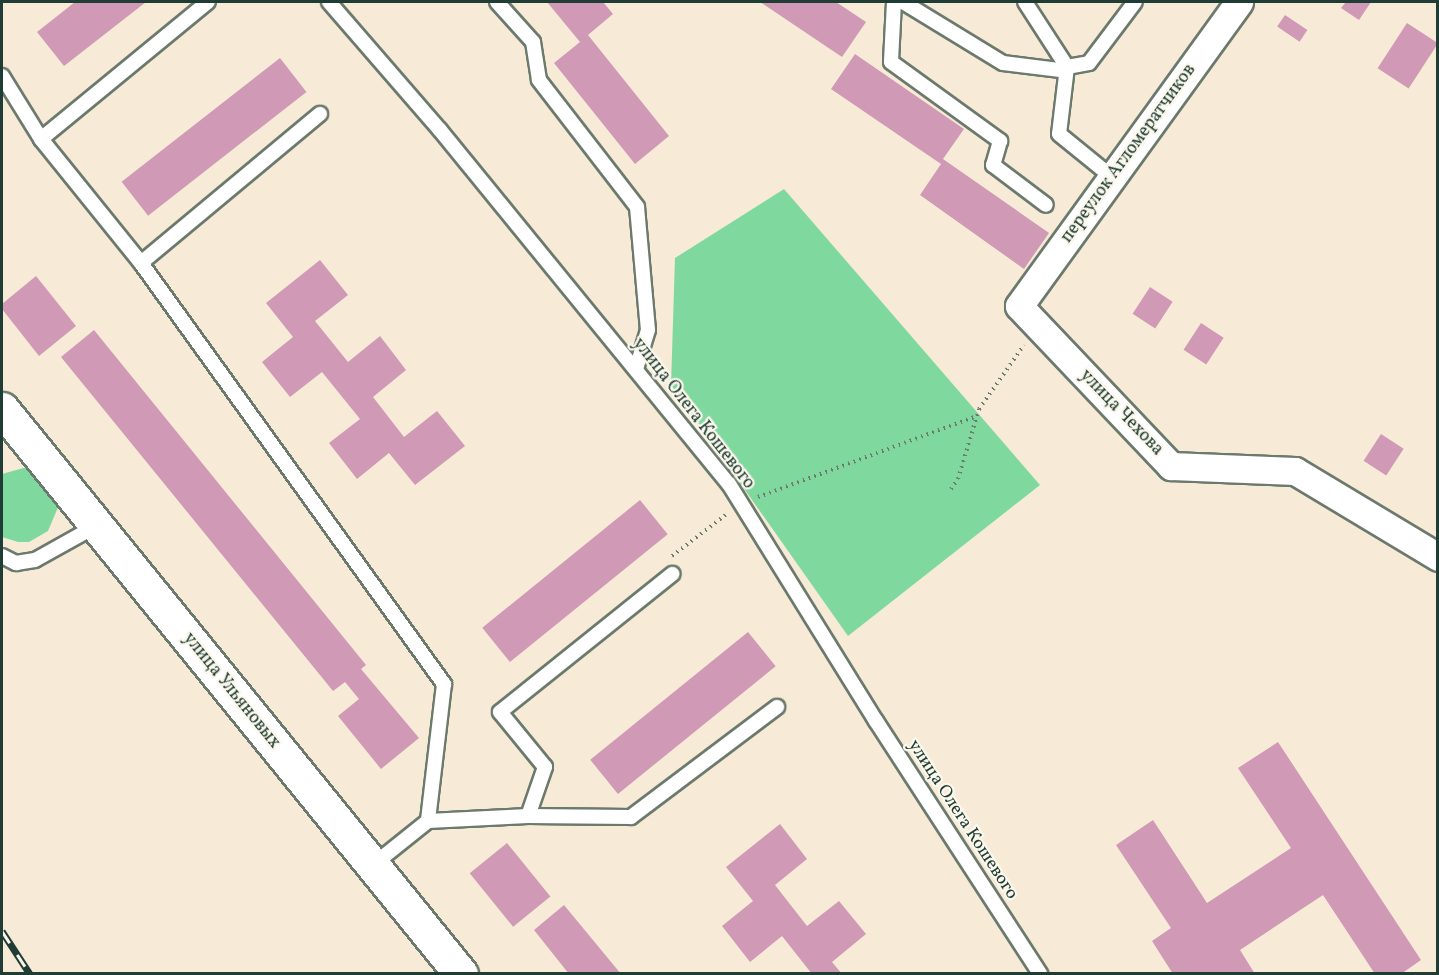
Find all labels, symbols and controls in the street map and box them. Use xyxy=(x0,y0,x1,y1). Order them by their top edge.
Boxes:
street label: переулок Агломератчиков xyxy=(1057,60,1201,248)
street label: улица Олега Кошевого xyxy=(627,334,759,494)
street label: улица Чехова xyxy=(1075,365,1167,461)
street label: улица Ульяновых xyxy=(178,629,284,753)
street label: улица Олега Кошевого xyxy=(902,736,1022,904)

